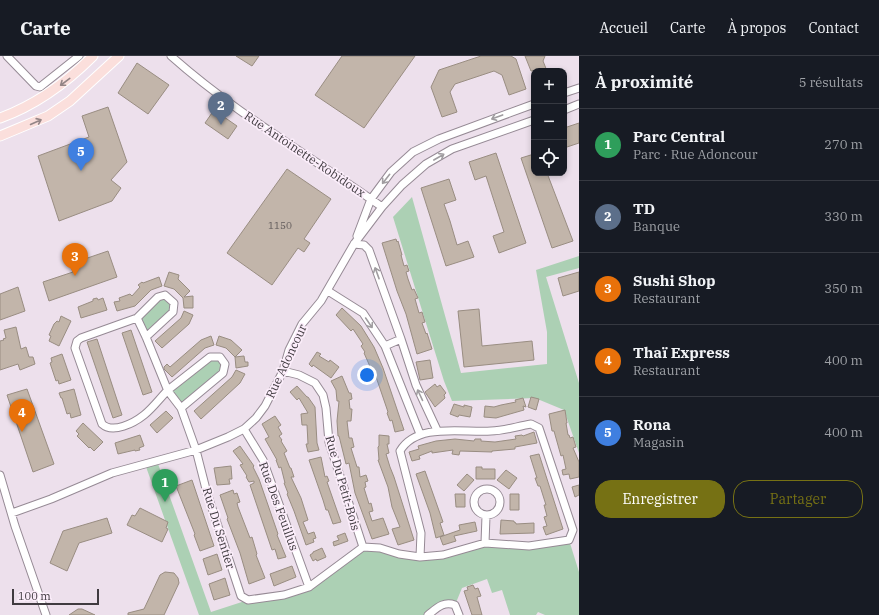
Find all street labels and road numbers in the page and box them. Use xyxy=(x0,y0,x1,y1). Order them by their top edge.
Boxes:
street label: Rue Antoinette-Robidoux xyxy=(242,108,369,200)
street label: Rue Adoncour xyxy=(262,321,310,400)
street label: Rue Du Petit-Bois xyxy=(322,434,364,532)
street label: Rue Des Feuillus xyxy=(256,460,302,553)
street label: Rue Du Sentier xyxy=(200,486,239,571)

